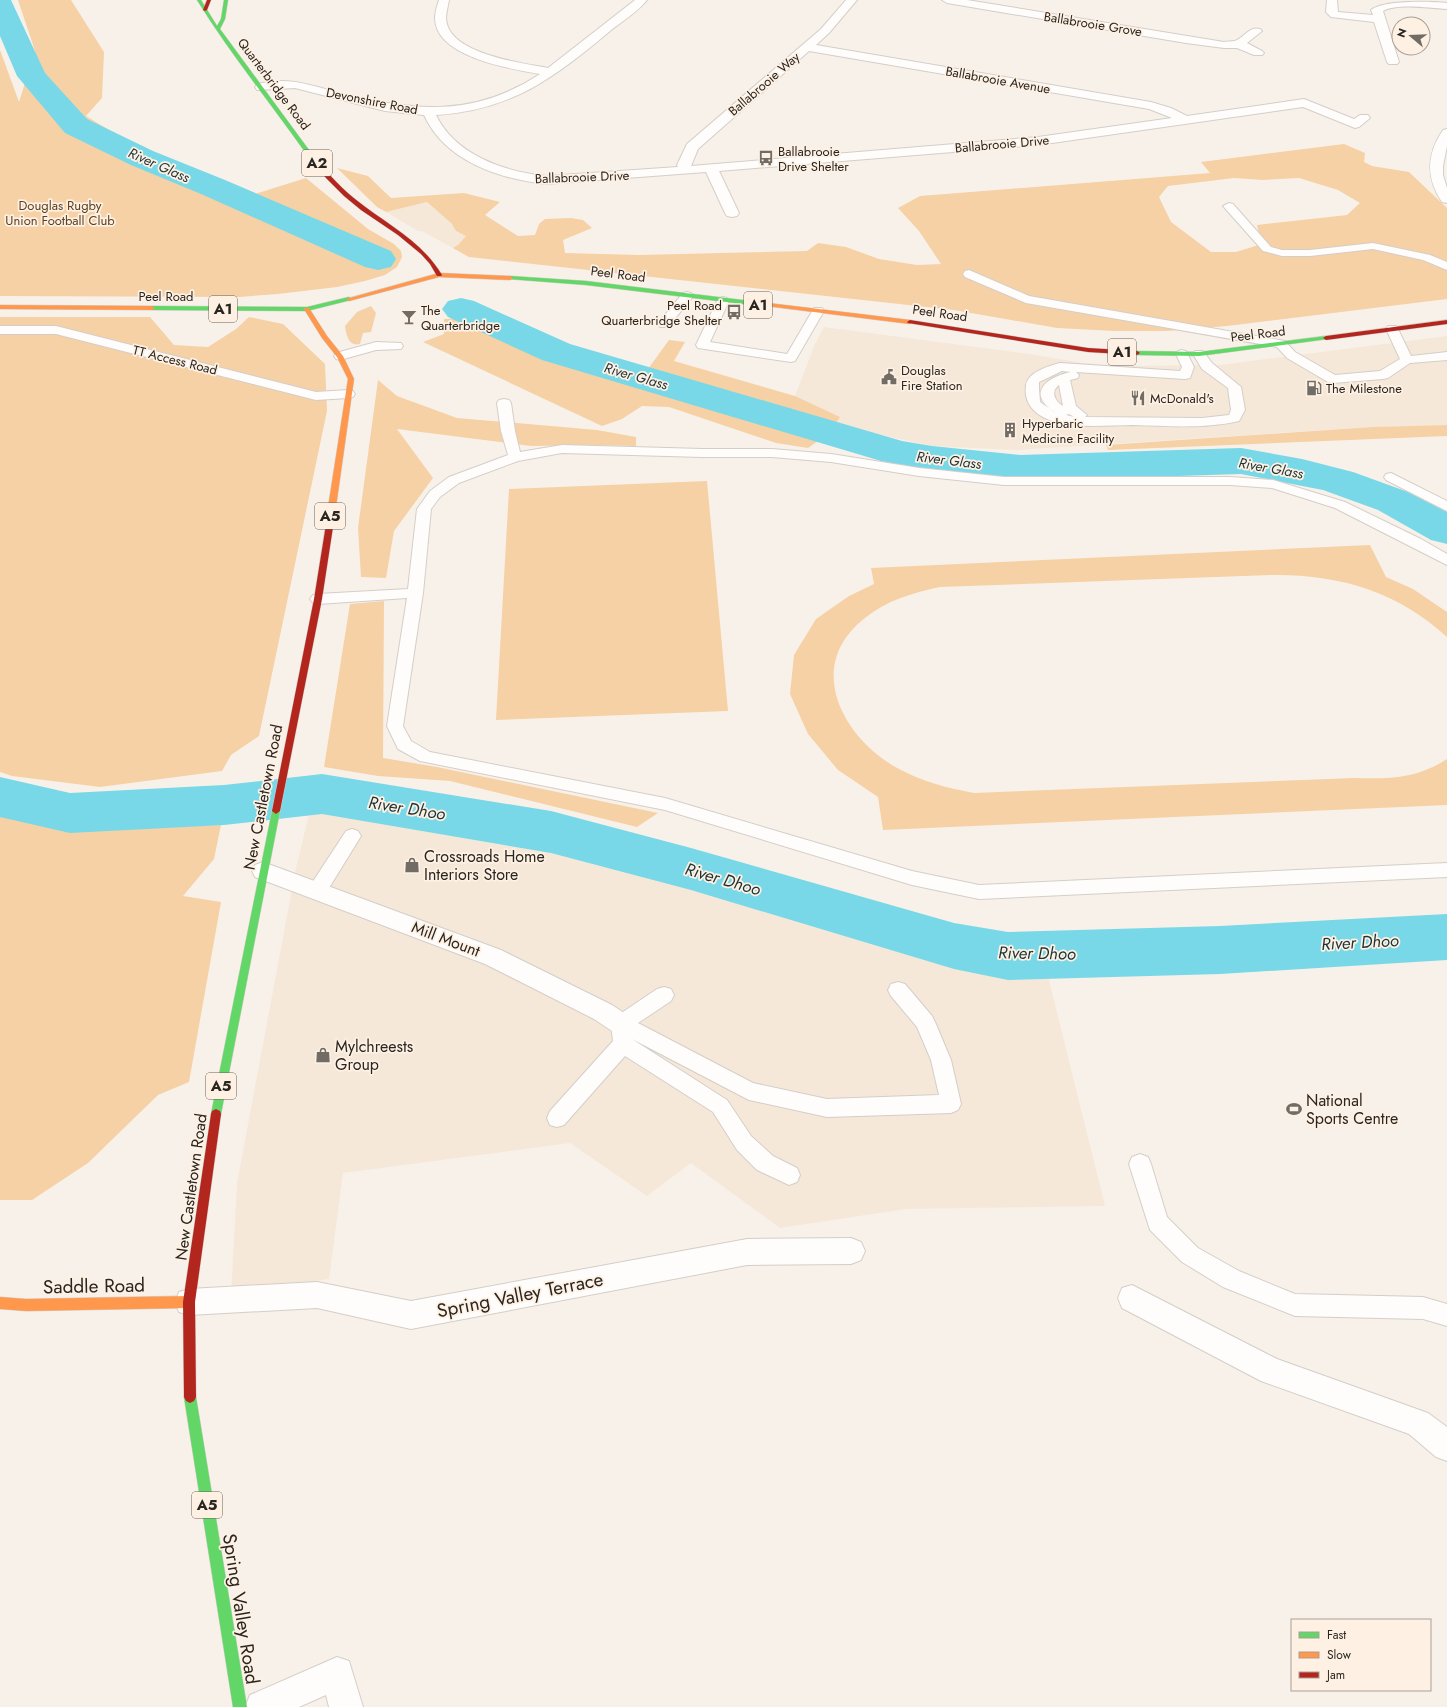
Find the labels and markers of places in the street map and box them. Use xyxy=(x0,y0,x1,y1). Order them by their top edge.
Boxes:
place label: Ballabrooie Drive Shelter xyxy=(778,142,849,176)
bus stop icon: Ballabrooie Drive Shelter xyxy=(757,149,775,167)
place label: Peel Road Quarterbridge Shelter xyxy=(601,296,723,330)
place label: The Quarterbridge xyxy=(421,301,500,335)
bus stop icon: Peel Road Quarterbridge Shelter xyxy=(725,303,743,321)
bar icon: The Quarterbridge xyxy=(400,308,418,326)
place label: Douglas Fire Station xyxy=(901,361,963,395)
public building icon: Douglas Fire Station xyxy=(880,368,898,386)
fuel station icon: The Milestone xyxy=(1305,379,1323,397)
place label: The Milestone xyxy=(1326,379,1402,398)
restaurant icon: McDonald's xyxy=(1129,389,1147,407)
place label: McDonald's xyxy=(1150,389,1214,408)
place label: Hyperbaric Medicine Facility xyxy=(1022,414,1114,448)
building icon: Hyperbaric Medicine Facility xyxy=(1001,421,1019,439)
place label: Crossroads Home Interiors Store xyxy=(424,845,545,886)
shop icon: Crossroads Home Interiors Store xyxy=(403,856,421,874)
place label: Mylchreests Group xyxy=(335,1035,413,1076)
shop icon: Mylchreests Group xyxy=(314,1046,332,1064)
place label: National Sports Centre xyxy=(1306,1089,1398,1130)
sports icon: National Sports Centre xyxy=(1285,1100,1303,1118)

